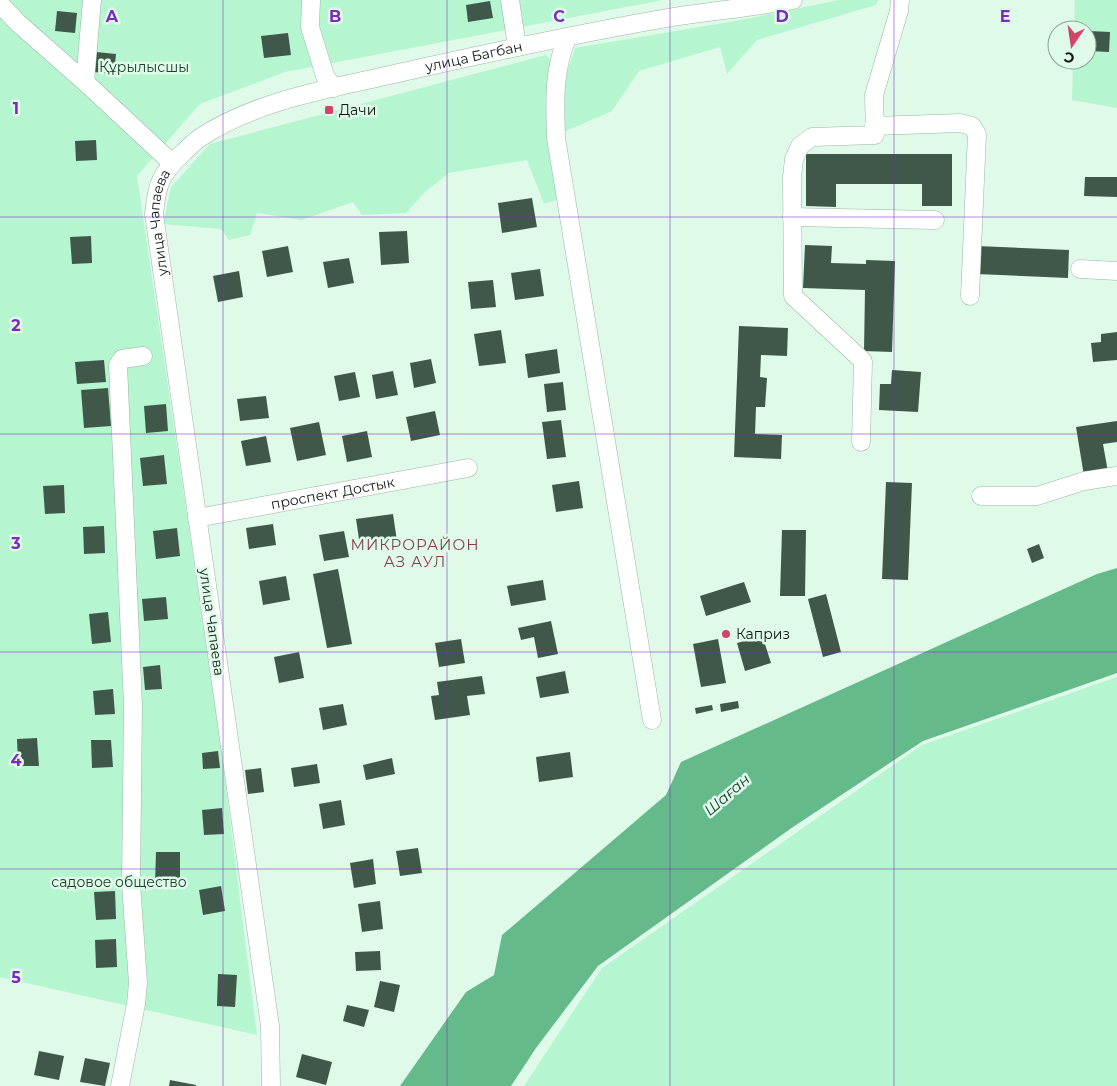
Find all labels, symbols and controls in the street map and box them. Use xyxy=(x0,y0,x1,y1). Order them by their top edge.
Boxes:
text: A xyxy=(105,7,119,26)
text: B xyxy=(329,7,341,26)
text: C xyxy=(553,7,565,26)
text: D xyxy=(775,7,789,26)
text: E xyxy=(1000,7,1010,26)
north arrow xyxy=(1047,20,1097,70)
street label: улица Багбан xyxy=(422,37,524,76)
text: С xyxy=(1062,48,1076,68)
park label: Құрылысшы xyxy=(99,58,189,76)
text: 1 xyxy=(13,99,19,118)
place label: Дачи xyxy=(339,101,376,119)
marker: Дачи xyxy=(323,104,335,116)
street label: улица Чапаева xyxy=(145,166,174,278)
text: 2 xyxy=(11,316,21,335)
street label: проспект Достык xyxy=(269,473,396,513)
text: 3 xyxy=(10,534,21,553)
district label: МИКРОРАЙОН АЗ АУЛ xyxy=(351,535,480,571)
street label: улица Чапаева xyxy=(195,566,228,677)
place label: Каприз xyxy=(736,625,790,643)
marker: Каприз xyxy=(720,628,732,640)
text: 4 xyxy=(10,751,22,770)
water label: Шаған xyxy=(700,770,753,820)
park label: садовое общество xyxy=(51,873,187,891)
text: 5 xyxy=(11,968,21,987)

